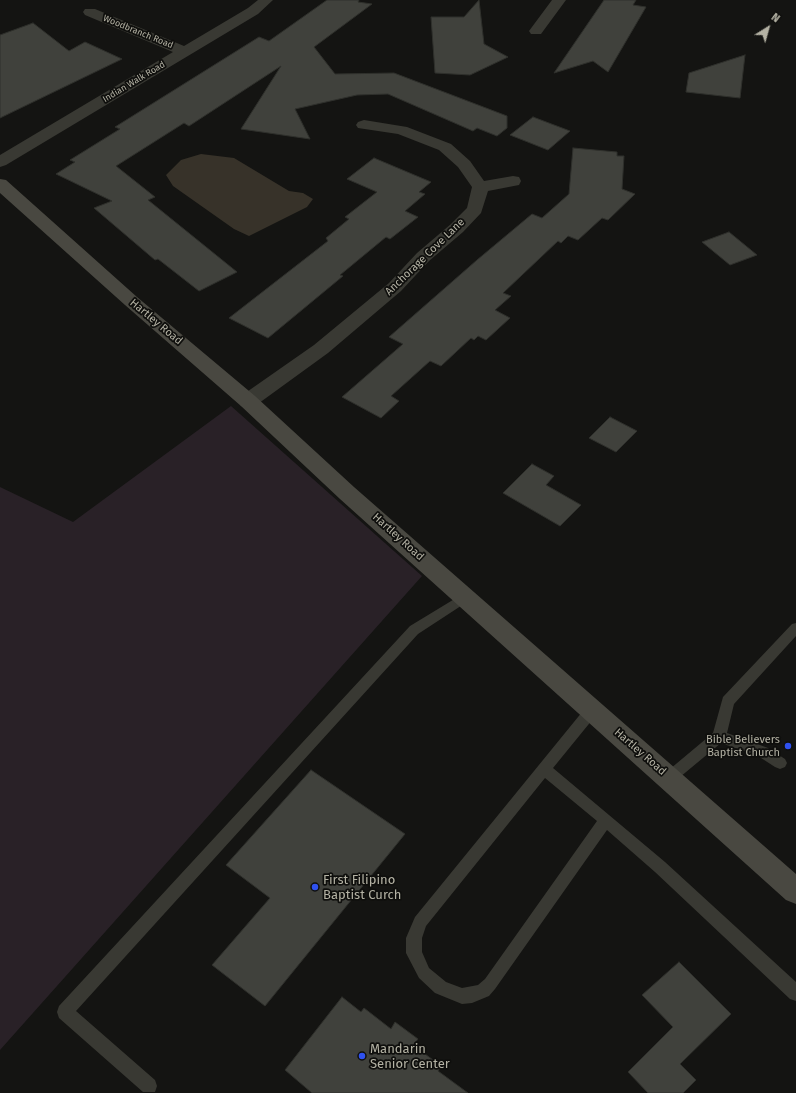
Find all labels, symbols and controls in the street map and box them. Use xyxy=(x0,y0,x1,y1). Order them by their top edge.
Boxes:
north arrow xyxy=(748,8,788,48)
text: N xyxy=(769,11,782,25)
street label: Woodbranch Road xyxy=(101,13,175,51)
street label: Indian Walk Road xyxy=(101,59,167,105)
street label: Anchorage Cove Lane xyxy=(382,216,468,298)
street label: Hartley Road xyxy=(127,296,185,348)
street label: Hartley Road xyxy=(370,511,426,563)
street label: Hartley Road xyxy=(611,726,669,778)
place label: Bible Believers Baptist Church xyxy=(706,733,780,759)
marker: Bible Believers Baptist Church xyxy=(783,741,793,751)
place label: First Filipino Baptist Curch xyxy=(323,872,401,903)
marker: First Filipino Baptist Curch xyxy=(310,882,320,892)
place label: Mandarin Senior Center xyxy=(370,1041,450,1072)
marker: Mandarin Senior Center xyxy=(357,1051,367,1061)

